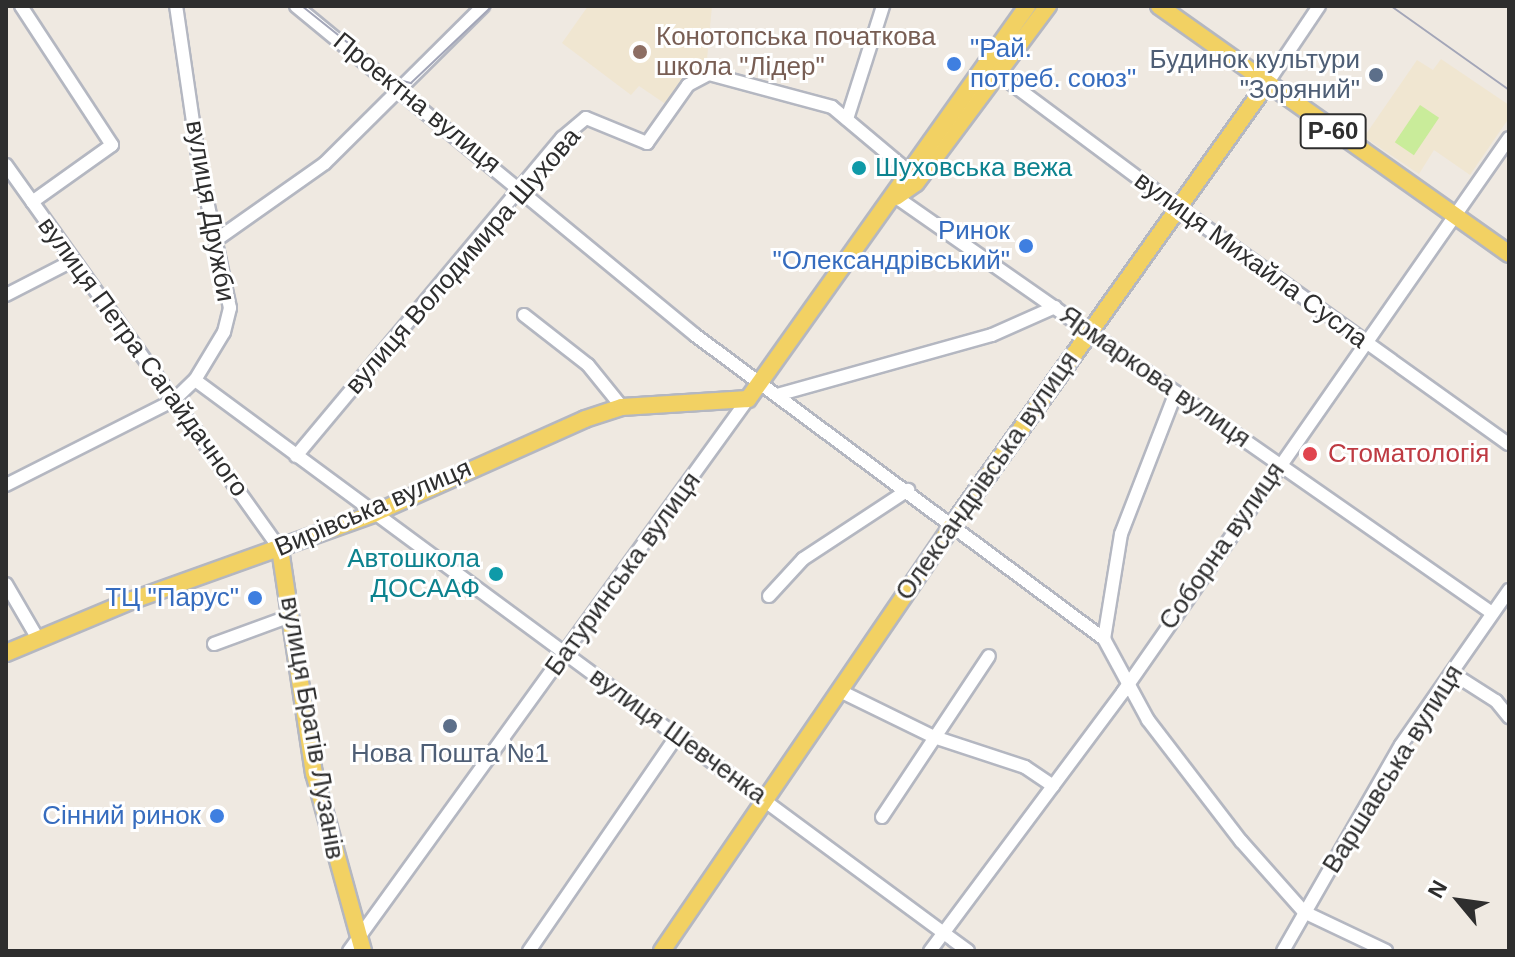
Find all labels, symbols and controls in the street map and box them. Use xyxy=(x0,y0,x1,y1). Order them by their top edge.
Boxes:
place label: Конотопська початкова школа "Лідер" xyxy=(656,21,936,82)
street label: Проектна вулиця xyxy=(327,26,507,180)
place label: "Рай. потреб. союз" xyxy=(970,33,1136,94)
marker: Конотопська початкова школа "Лідер" xyxy=(631,43,649,61)
place label: Будинок культури "Зоряний" xyxy=(1150,44,1360,106)
marker: "Рай. потреб. союз" xyxy=(945,55,963,73)
marker: Будинок культури "Зоряний" xyxy=(1367,66,1385,84)
road number: Р-60 xyxy=(1299,111,1367,151)
street label: вулиця Дружби xyxy=(179,118,241,304)
street label: вулиця Володимира Шухова xyxy=(339,122,587,400)
place label: Шуховська вежа xyxy=(875,152,1072,184)
marker: Шуховська вежа xyxy=(850,159,868,177)
street label: вулиця Михайла Сусла xyxy=(1128,165,1374,355)
street label: вулиця Петра Сагайдачного xyxy=(31,211,255,503)
place label: Ринок "Олександрівський" xyxy=(773,215,1010,276)
marker: Ринок "Олександрівський" xyxy=(1017,237,1035,255)
street label: Ярмаркова вулиця xyxy=(1054,299,1256,455)
street label: Олександрівська вулиця xyxy=(889,346,1085,606)
place label: Стоматологія xyxy=(1328,438,1489,470)
marker: Стоматологія xyxy=(1299,443,1321,465)
street label: Вирівська вулиця xyxy=(270,453,476,563)
street label: Соборна вулиця xyxy=(1153,456,1291,636)
street label: Батуринська вулиця xyxy=(539,466,707,682)
place label: Автошкола ДОСААФ xyxy=(347,543,480,604)
marker: Автошкола ДОСААФ xyxy=(487,565,505,583)
place label: ТЦ "Парус" xyxy=(105,582,239,614)
marker: ТЦ "Парус" xyxy=(246,589,264,607)
street label: вулиця Братів Лузанів xyxy=(274,594,350,862)
street label: Варшавська вулиця xyxy=(1316,659,1470,879)
street label: вулиця Шевченка xyxy=(583,661,773,811)
marker: Нова Пошта №1 xyxy=(441,717,459,735)
place label: Нова Пошта №1 xyxy=(351,738,549,770)
place label: Сінний ринок xyxy=(42,800,201,832)
marker: Сінний ринок xyxy=(208,807,226,825)
north arrow xyxy=(1419,861,1499,941)
text: N xyxy=(1423,876,1452,902)

